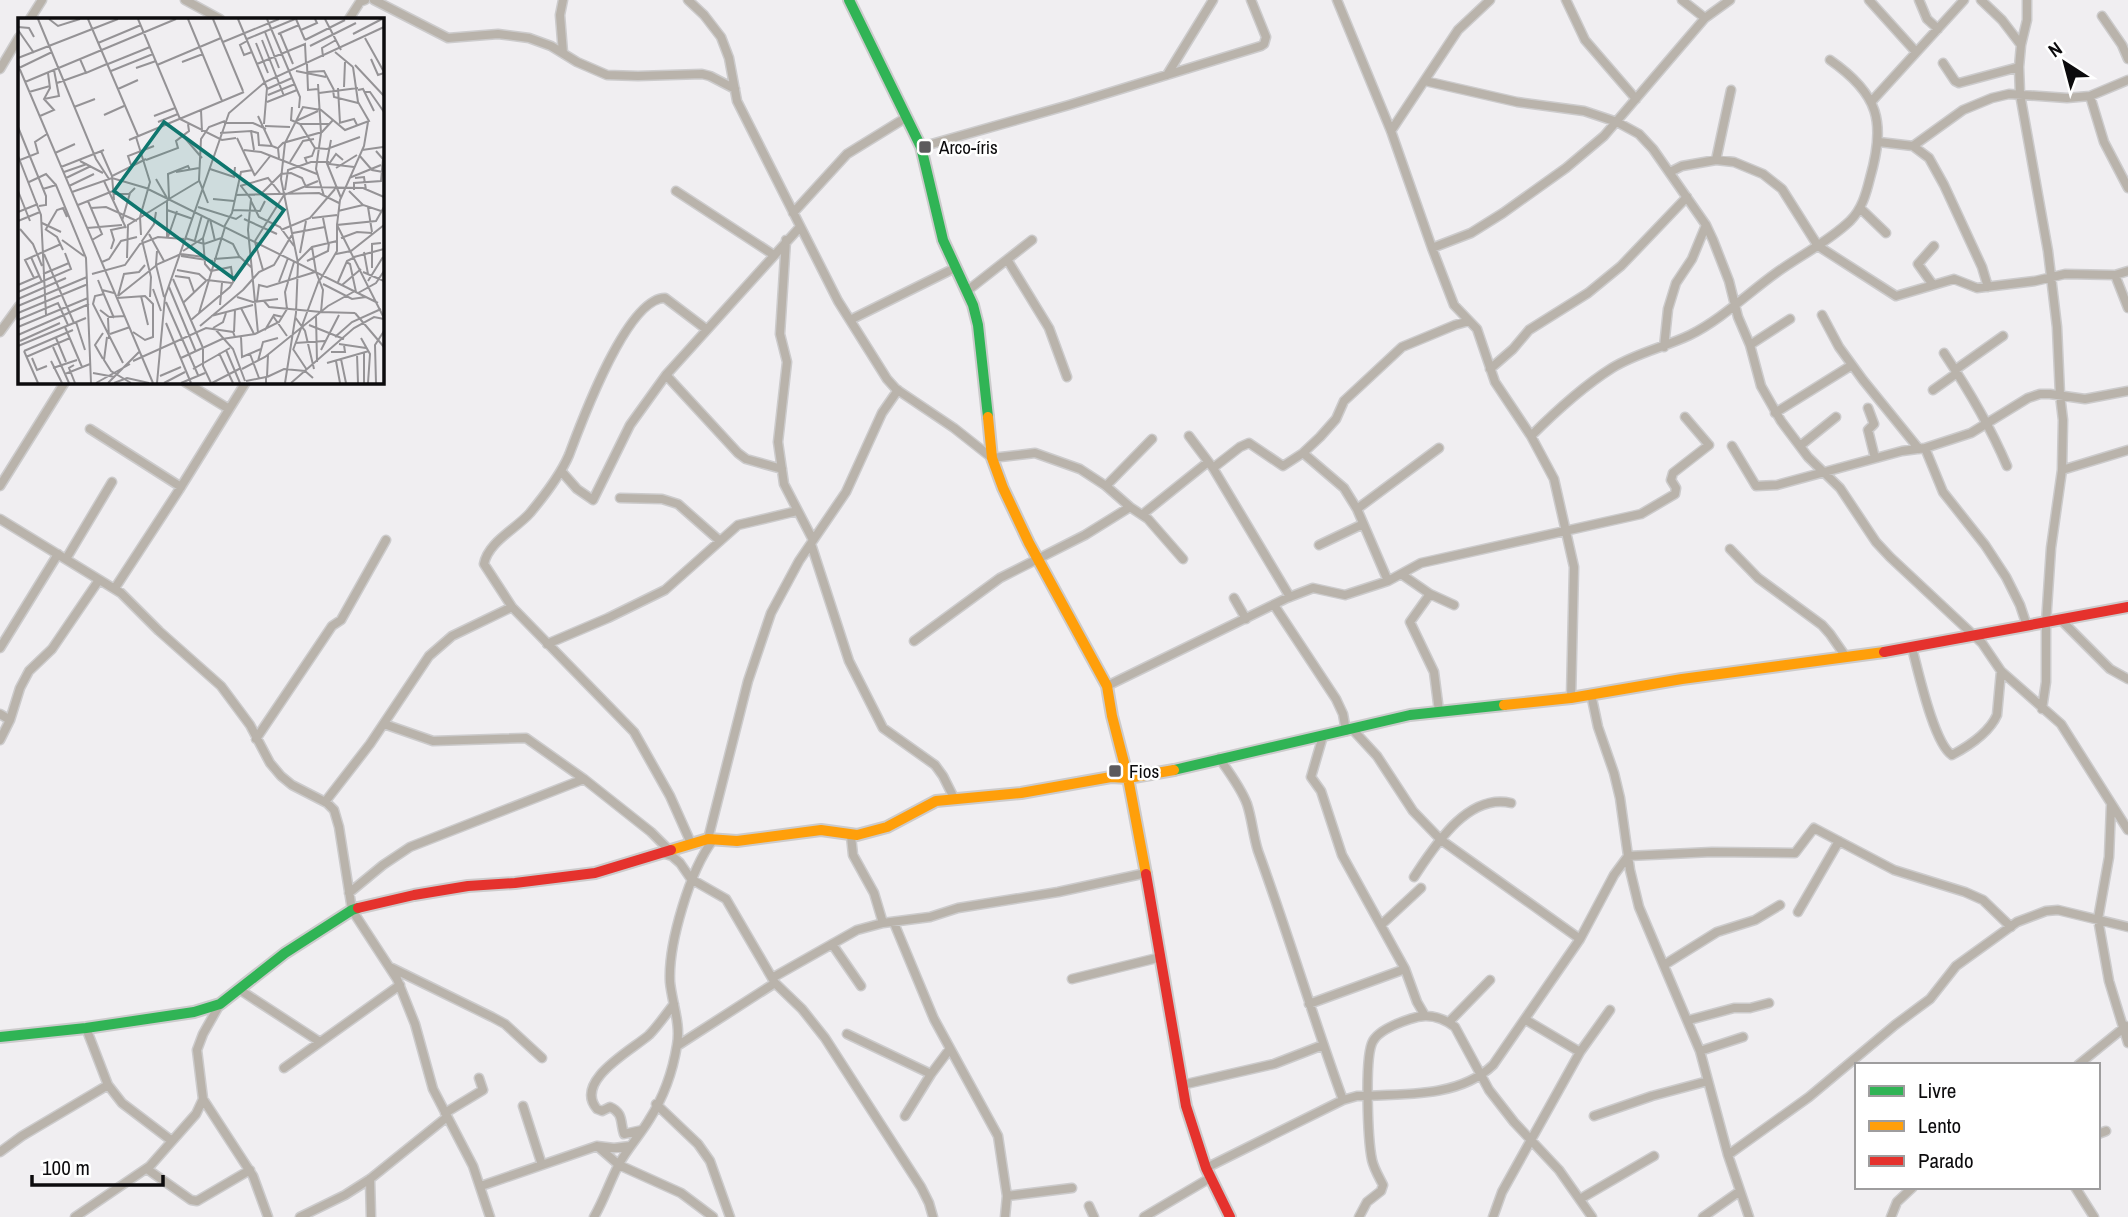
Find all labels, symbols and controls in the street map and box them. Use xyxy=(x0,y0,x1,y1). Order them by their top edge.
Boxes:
inset map xyxy=(18,18,383,383)
north arrow xyxy=(2030,28,2100,98)
text: N xyxy=(2043,35,2067,63)
place label: Arco-íris xyxy=(938,134,998,160)
marker: Arco-íris xyxy=(917,139,933,155)
place label: Fios xyxy=(1129,758,1160,784)
marker: Fios xyxy=(1107,763,1123,779)
legend xyxy=(1855,1063,2100,1189)
text: Livre xyxy=(1918,1076,1956,1105)
text: Lento xyxy=(1918,1111,1961,1140)
scale bar xyxy=(32,1144,163,1188)
text: Parado xyxy=(1918,1146,1974,1175)
text: 100 m xyxy=(42,1153,90,1182)

